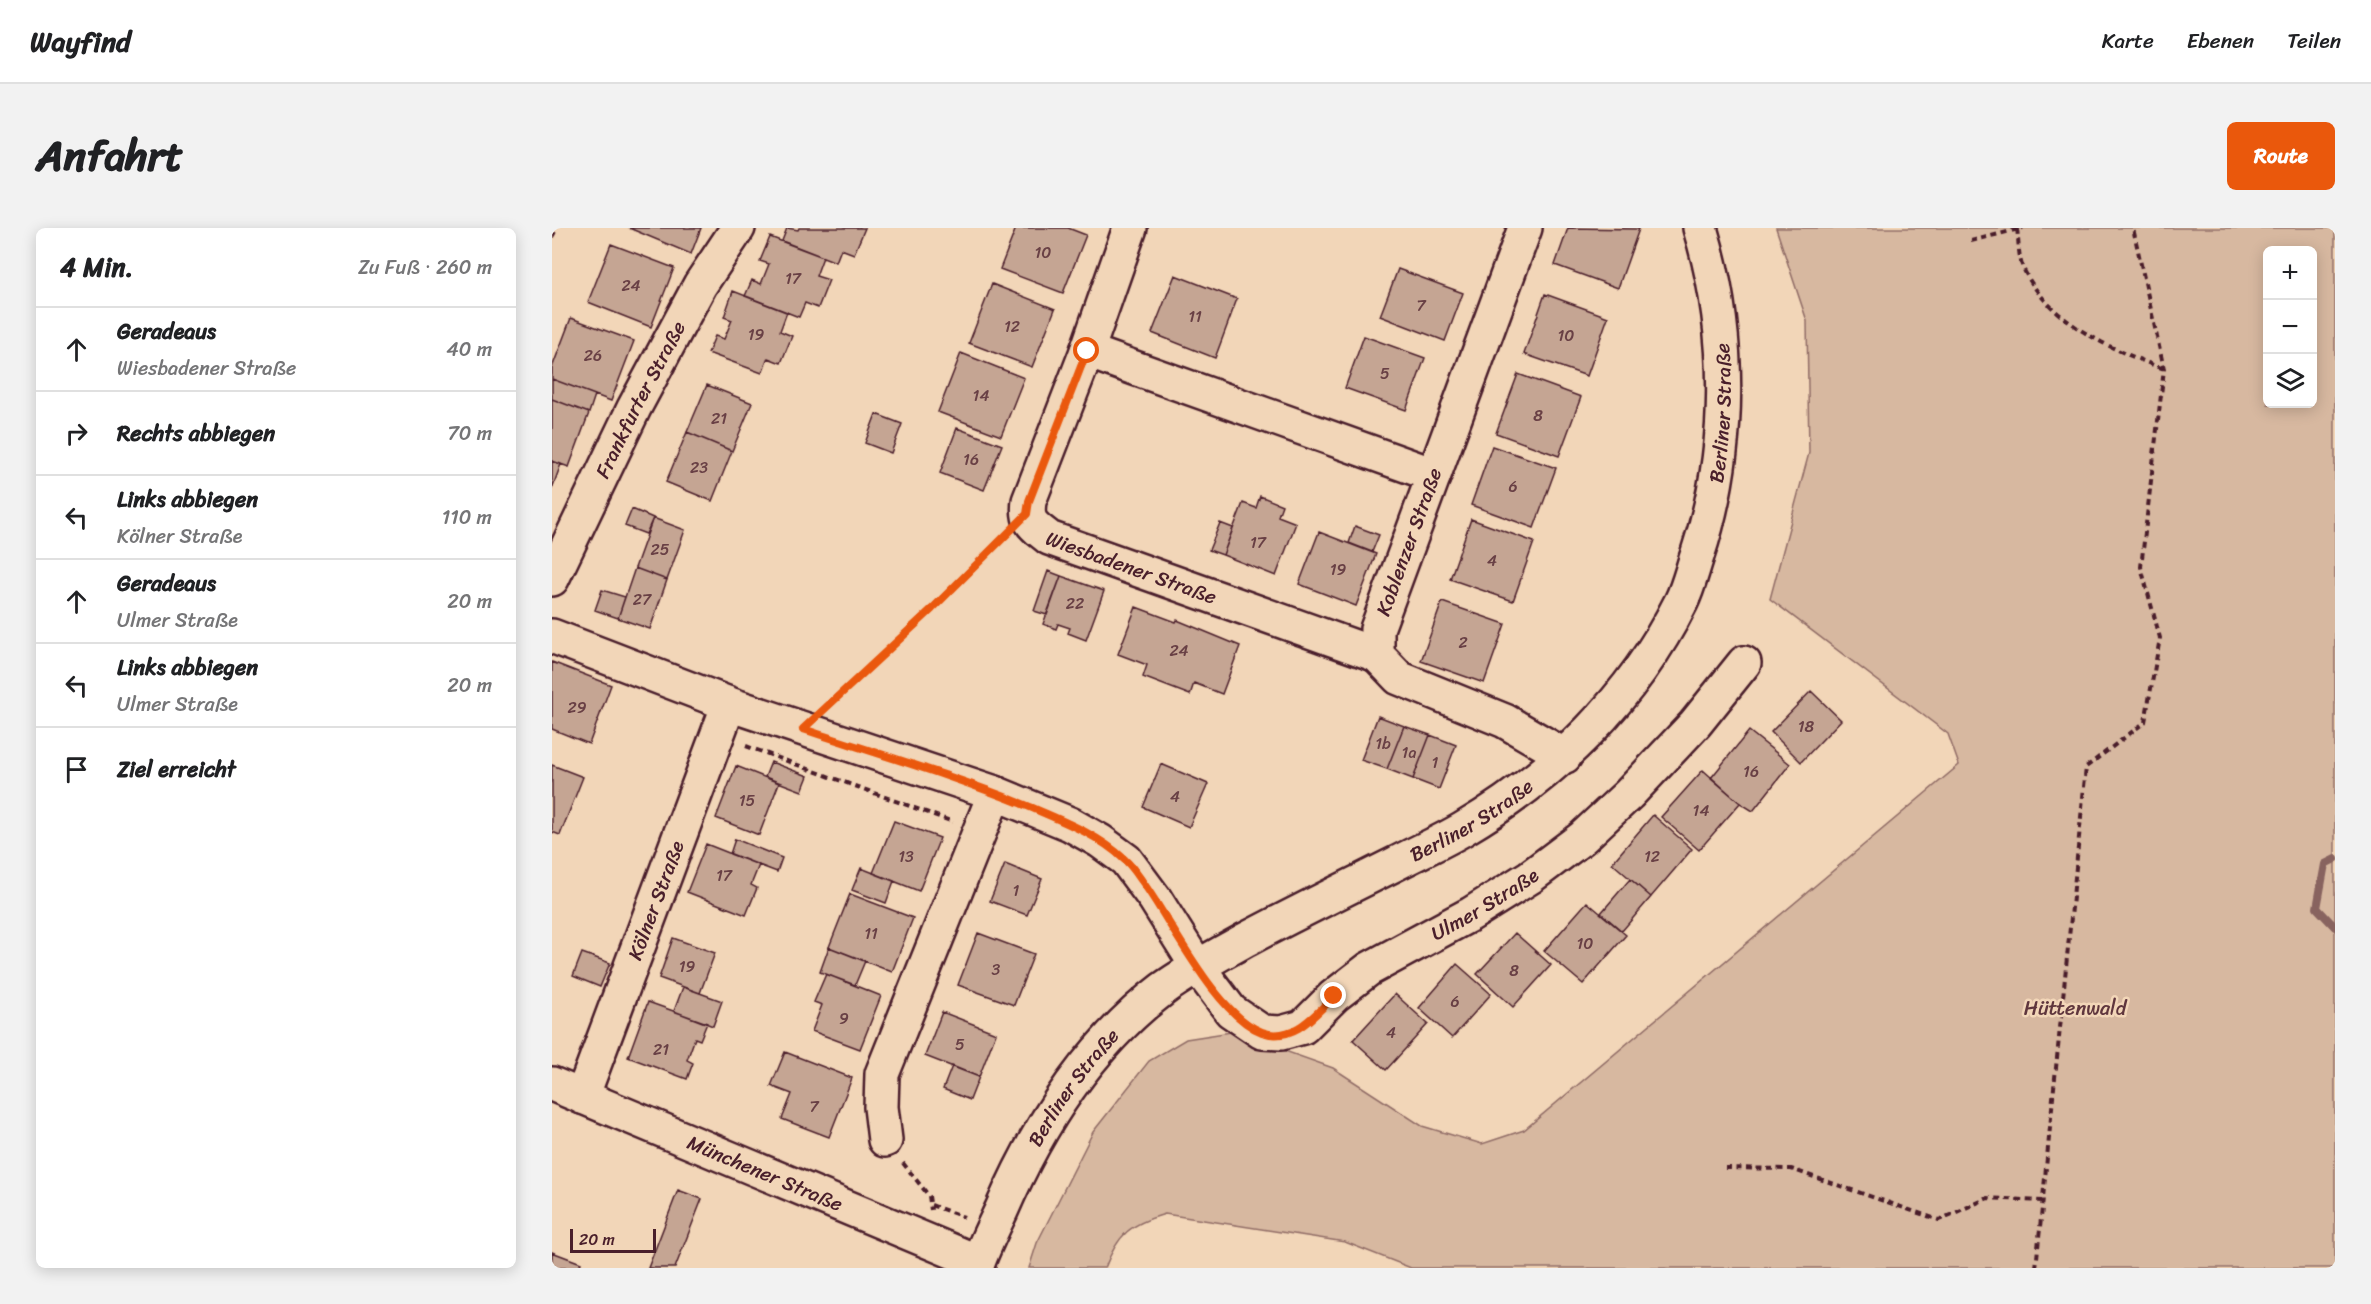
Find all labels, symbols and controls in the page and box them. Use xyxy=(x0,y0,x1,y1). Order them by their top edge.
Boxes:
text: Wayfind xyxy=(30,17,131,66)
text: Karte xyxy=(2102,22,2154,60)
text: Ebenen xyxy=(2187,22,2254,60)
text: Teilen xyxy=(2287,22,2341,60)
text: Anfahrt xyxy=(36,119,183,193)
button: Route xyxy=(2227,122,2335,190)
house number: 10 xyxy=(1035,238,1051,267)
text: 4 Min. xyxy=(60,244,133,290)
map controls xyxy=(2263,246,2317,408)
button: + xyxy=(2263,246,2317,300)
text: Zu Fuß · 260 m xyxy=(358,250,492,285)
house number: 17 xyxy=(785,264,802,293)
house number: 24 xyxy=(621,271,641,300)
house number: 7 xyxy=(1416,291,1426,320)
button: − xyxy=(2263,300,2317,354)
house number: 11 xyxy=(1188,302,1202,331)
text: Geradeaus xyxy=(117,312,216,351)
house number: 12 xyxy=(1004,312,1020,341)
street label: Frankfurter Straße xyxy=(585,314,695,484)
house number: 19 xyxy=(748,320,765,349)
house number: 10 xyxy=(1558,321,1574,350)
text: 40 m xyxy=(446,332,492,367)
icon: ahead xyxy=(60,333,93,366)
route start xyxy=(1073,337,1099,363)
house number: 26 xyxy=(584,341,602,370)
street label: Berliner Straße xyxy=(1698,342,1741,485)
text: Wiesbadener Straße xyxy=(117,351,296,386)
button: layers xyxy=(2263,354,2317,408)
house number: 5 xyxy=(1380,359,1390,388)
house number: 14 xyxy=(973,381,989,410)
house number: 8 xyxy=(1533,401,1543,430)
house number: 21 xyxy=(711,404,727,433)
text: Rechts abbiegen xyxy=(117,414,275,453)
text: 70 m xyxy=(447,416,492,451)
icon: right xyxy=(60,417,93,450)
house number: 16 xyxy=(963,445,979,474)
house number: 23 xyxy=(690,453,708,482)
street label: Koblenzer Straße xyxy=(1366,463,1452,621)
house number: 6 xyxy=(1508,472,1518,501)
text: Links abbiegen xyxy=(117,480,258,519)
text: 110 m xyxy=(442,500,492,535)
icon: left xyxy=(60,501,93,534)
text: Kölner Straße xyxy=(117,519,242,554)
street label: Wiesbadener Straße xyxy=(1041,521,1222,614)
house number: 17 xyxy=(1250,528,1267,557)
house number: 25 xyxy=(650,535,670,564)
house number: 4 xyxy=(1487,546,1497,575)
house number: 19 xyxy=(1330,555,1347,584)
text: Geradeaus xyxy=(117,564,216,603)
text: 20 m xyxy=(447,584,492,619)
icon: ahead xyxy=(60,585,93,618)
house number: 27 xyxy=(633,585,652,614)
house number: 22 xyxy=(1066,589,1084,618)
text: Ulmer Straße xyxy=(117,603,238,638)
house number: 2 xyxy=(1458,628,1468,657)
house number: 24 xyxy=(1169,636,1189,665)
text: Links abbiegen xyxy=(117,648,258,687)
text: 20 m xyxy=(447,668,492,703)
icon: left xyxy=(60,669,93,702)
text: Ulmer Straße xyxy=(117,687,238,722)
house number: 29 xyxy=(567,693,587,722)
house number: 18 xyxy=(1798,712,1815,741)
house number: 1b xyxy=(1375,729,1391,758)
house number: 1a xyxy=(1402,738,1416,767)
house number: 1 xyxy=(1432,748,1439,777)
text: Ziel erreicht xyxy=(117,750,236,789)
icon: arrive xyxy=(60,753,93,786)
house number: 16 xyxy=(1743,757,1759,786)
street label: Berliner Straße xyxy=(1404,769,1541,871)
house number: 4 xyxy=(1170,782,1180,811)
house number: 15 xyxy=(739,786,756,815)
house number: 14 xyxy=(1693,796,1709,825)
street label: Kölner Straße xyxy=(617,835,694,965)
house number: 13 xyxy=(898,842,914,871)
house number: 12 xyxy=(1644,842,1660,871)
street label: Ulmer Straße xyxy=(1424,858,1547,950)
house number: 17 xyxy=(716,861,733,890)
house number: 1 xyxy=(1013,876,1020,905)
house number: 11 xyxy=(864,919,878,948)
house number: 10 xyxy=(1577,929,1593,958)
house number: 19 xyxy=(679,952,696,981)
house number: 3 xyxy=(992,955,1001,984)
house number: 8 xyxy=(1509,956,1519,985)
route end xyxy=(1320,982,1346,1008)
house number: 6 xyxy=(1450,987,1460,1016)
park label: Hüttenwald xyxy=(2024,991,2128,1026)
house number: 9 xyxy=(839,1004,849,1033)
house number: 4 xyxy=(1386,1018,1396,1047)
street label: Berliner Straße xyxy=(1018,1020,1128,1153)
house number: 5 xyxy=(955,1030,965,1059)
house number: 21 xyxy=(653,1035,669,1064)
house number: 7 xyxy=(809,1092,819,1121)
street label: Münchener Straße xyxy=(682,1125,848,1221)
text: 20 m xyxy=(579,1225,615,1254)
scale bar xyxy=(570,1226,656,1254)

